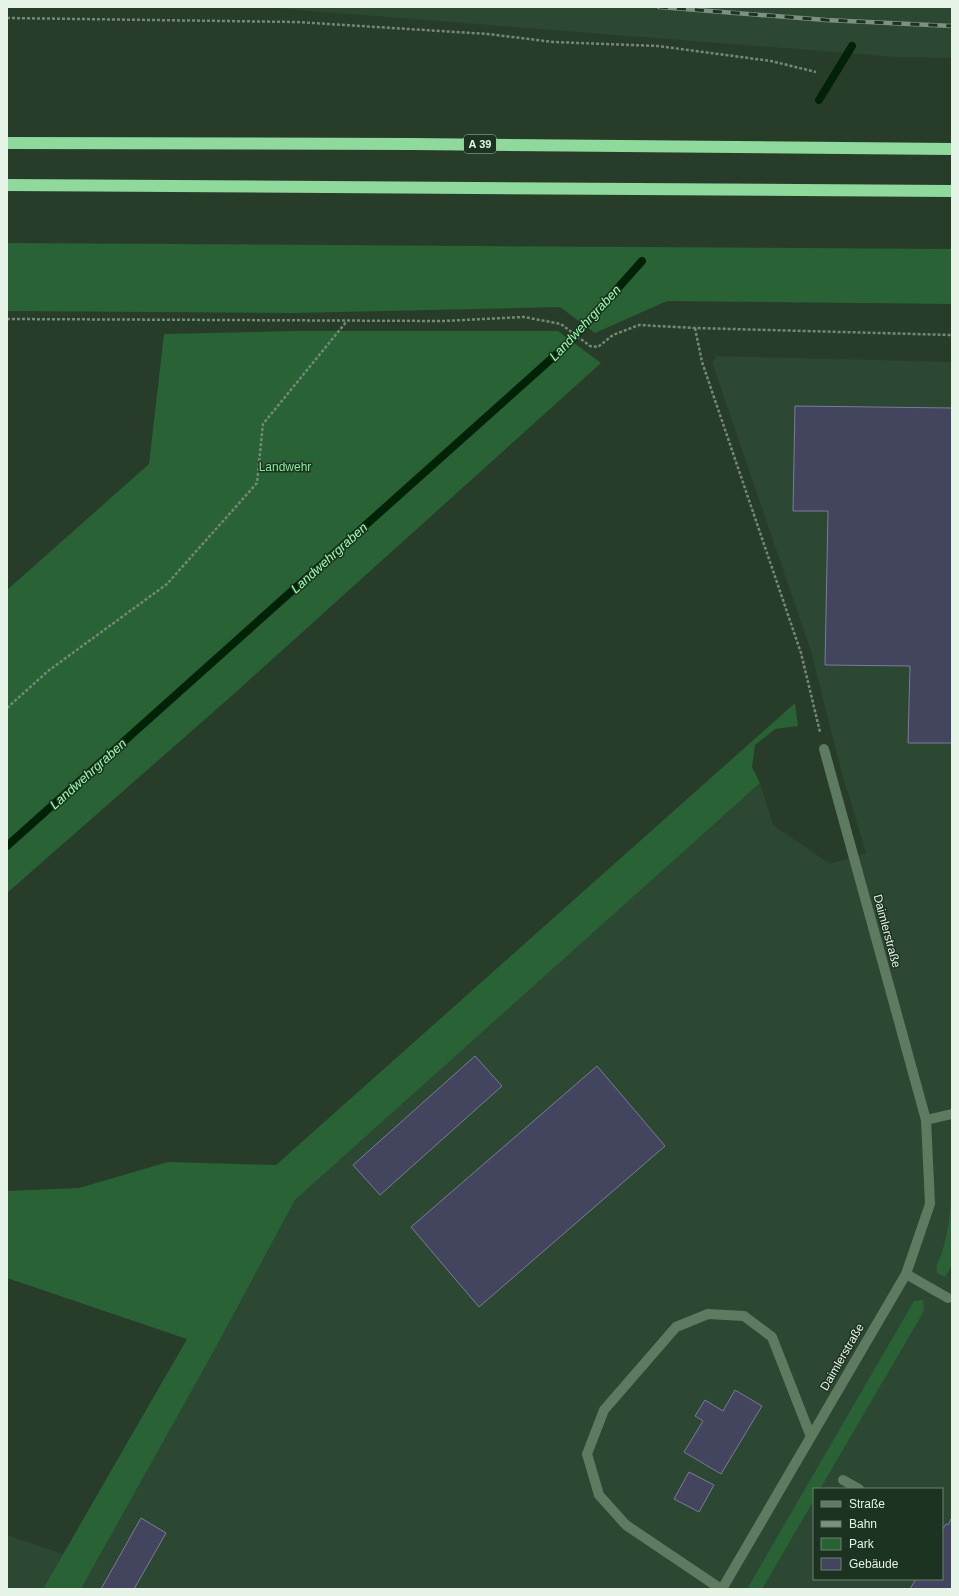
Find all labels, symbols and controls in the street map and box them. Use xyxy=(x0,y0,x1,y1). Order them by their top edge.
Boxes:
road number: A 39 xyxy=(464,135,496,153)
water label: Landwehrgraben xyxy=(546,282,624,364)
park label: Landwehr xyxy=(259,460,311,474)
water label: Landwehrgraben xyxy=(288,520,370,596)
water label: Landwehrgraben xyxy=(47,736,129,812)
street label: Daimlerstraße xyxy=(870,893,904,970)
street label: Daimlerstraße xyxy=(817,1321,867,1393)
legend xyxy=(813,1488,943,1580)
text: Straße xyxy=(849,1497,885,1511)
text: Bahn xyxy=(849,1517,877,1531)
text: Park xyxy=(849,1537,875,1551)
text: Gebäude xyxy=(849,1557,899,1571)

